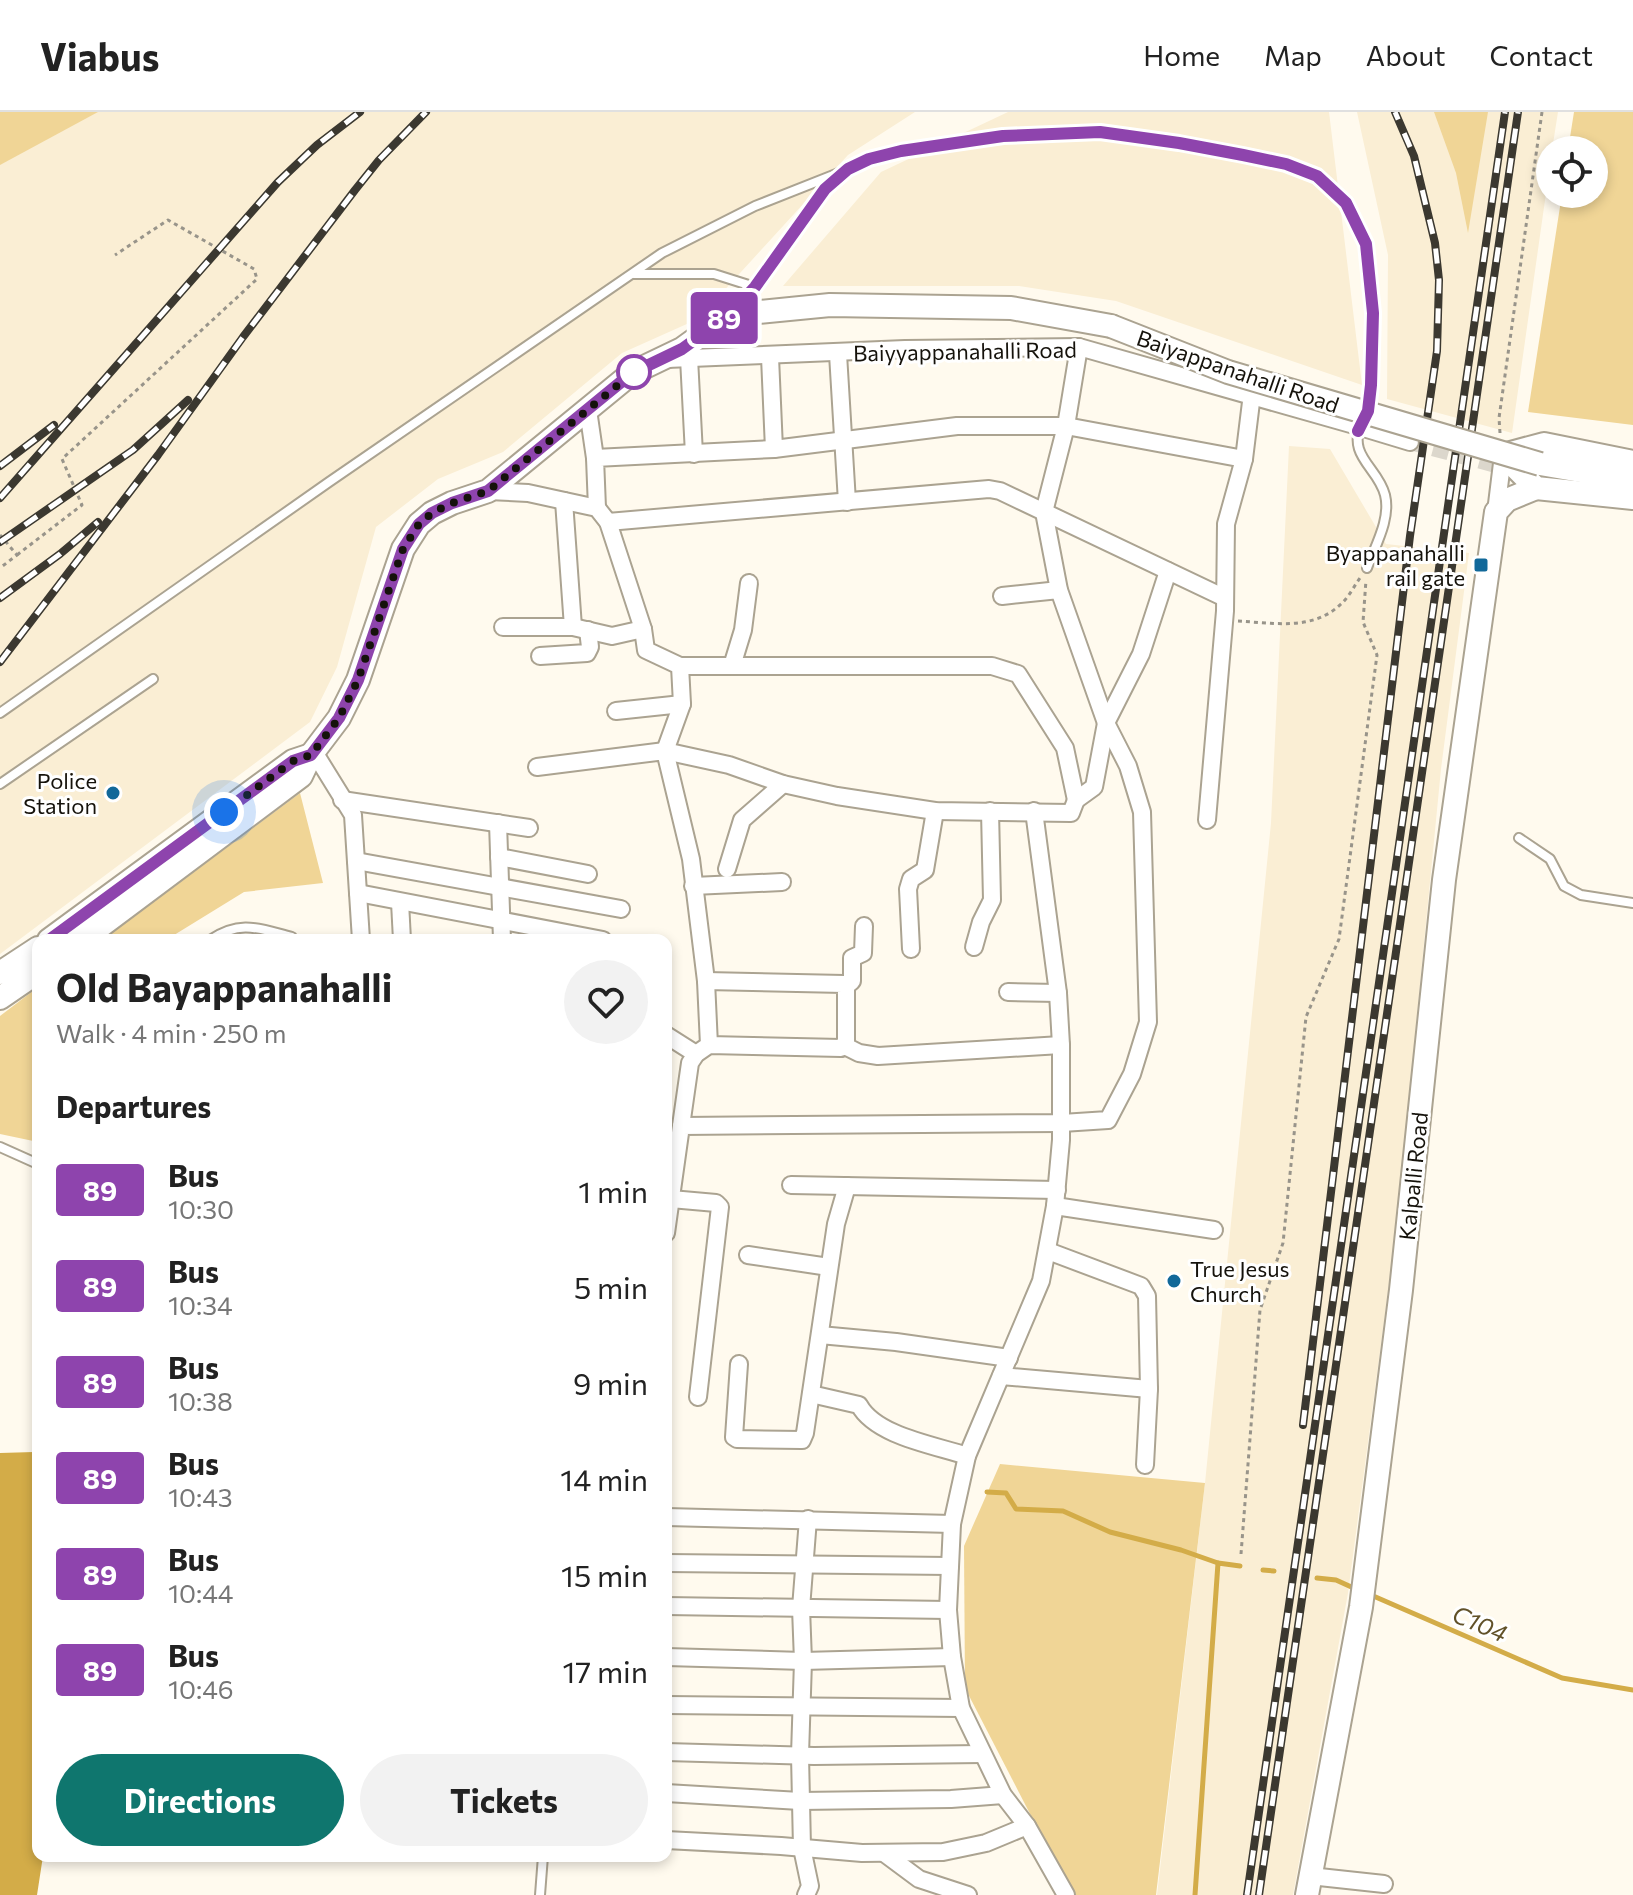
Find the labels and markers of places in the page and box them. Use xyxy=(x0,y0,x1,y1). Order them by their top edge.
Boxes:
unlabelled marker xyxy=(617,355,651,389)
place label: Byappanahalli rail gate xyxy=(1326,539,1465,591)
marker: Byappanahalli rail gate xyxy=(1472,556,1490,574)
place label: Police Station xyxy=(23,767,97,819)
marker: Police Station xyxy=(104,784,122,802)
place label: True Jesus Church xyxy=(1190,1255,1289,1307)
marker: True Jesus Church xyxy=(1165,1272,1183,1290)

